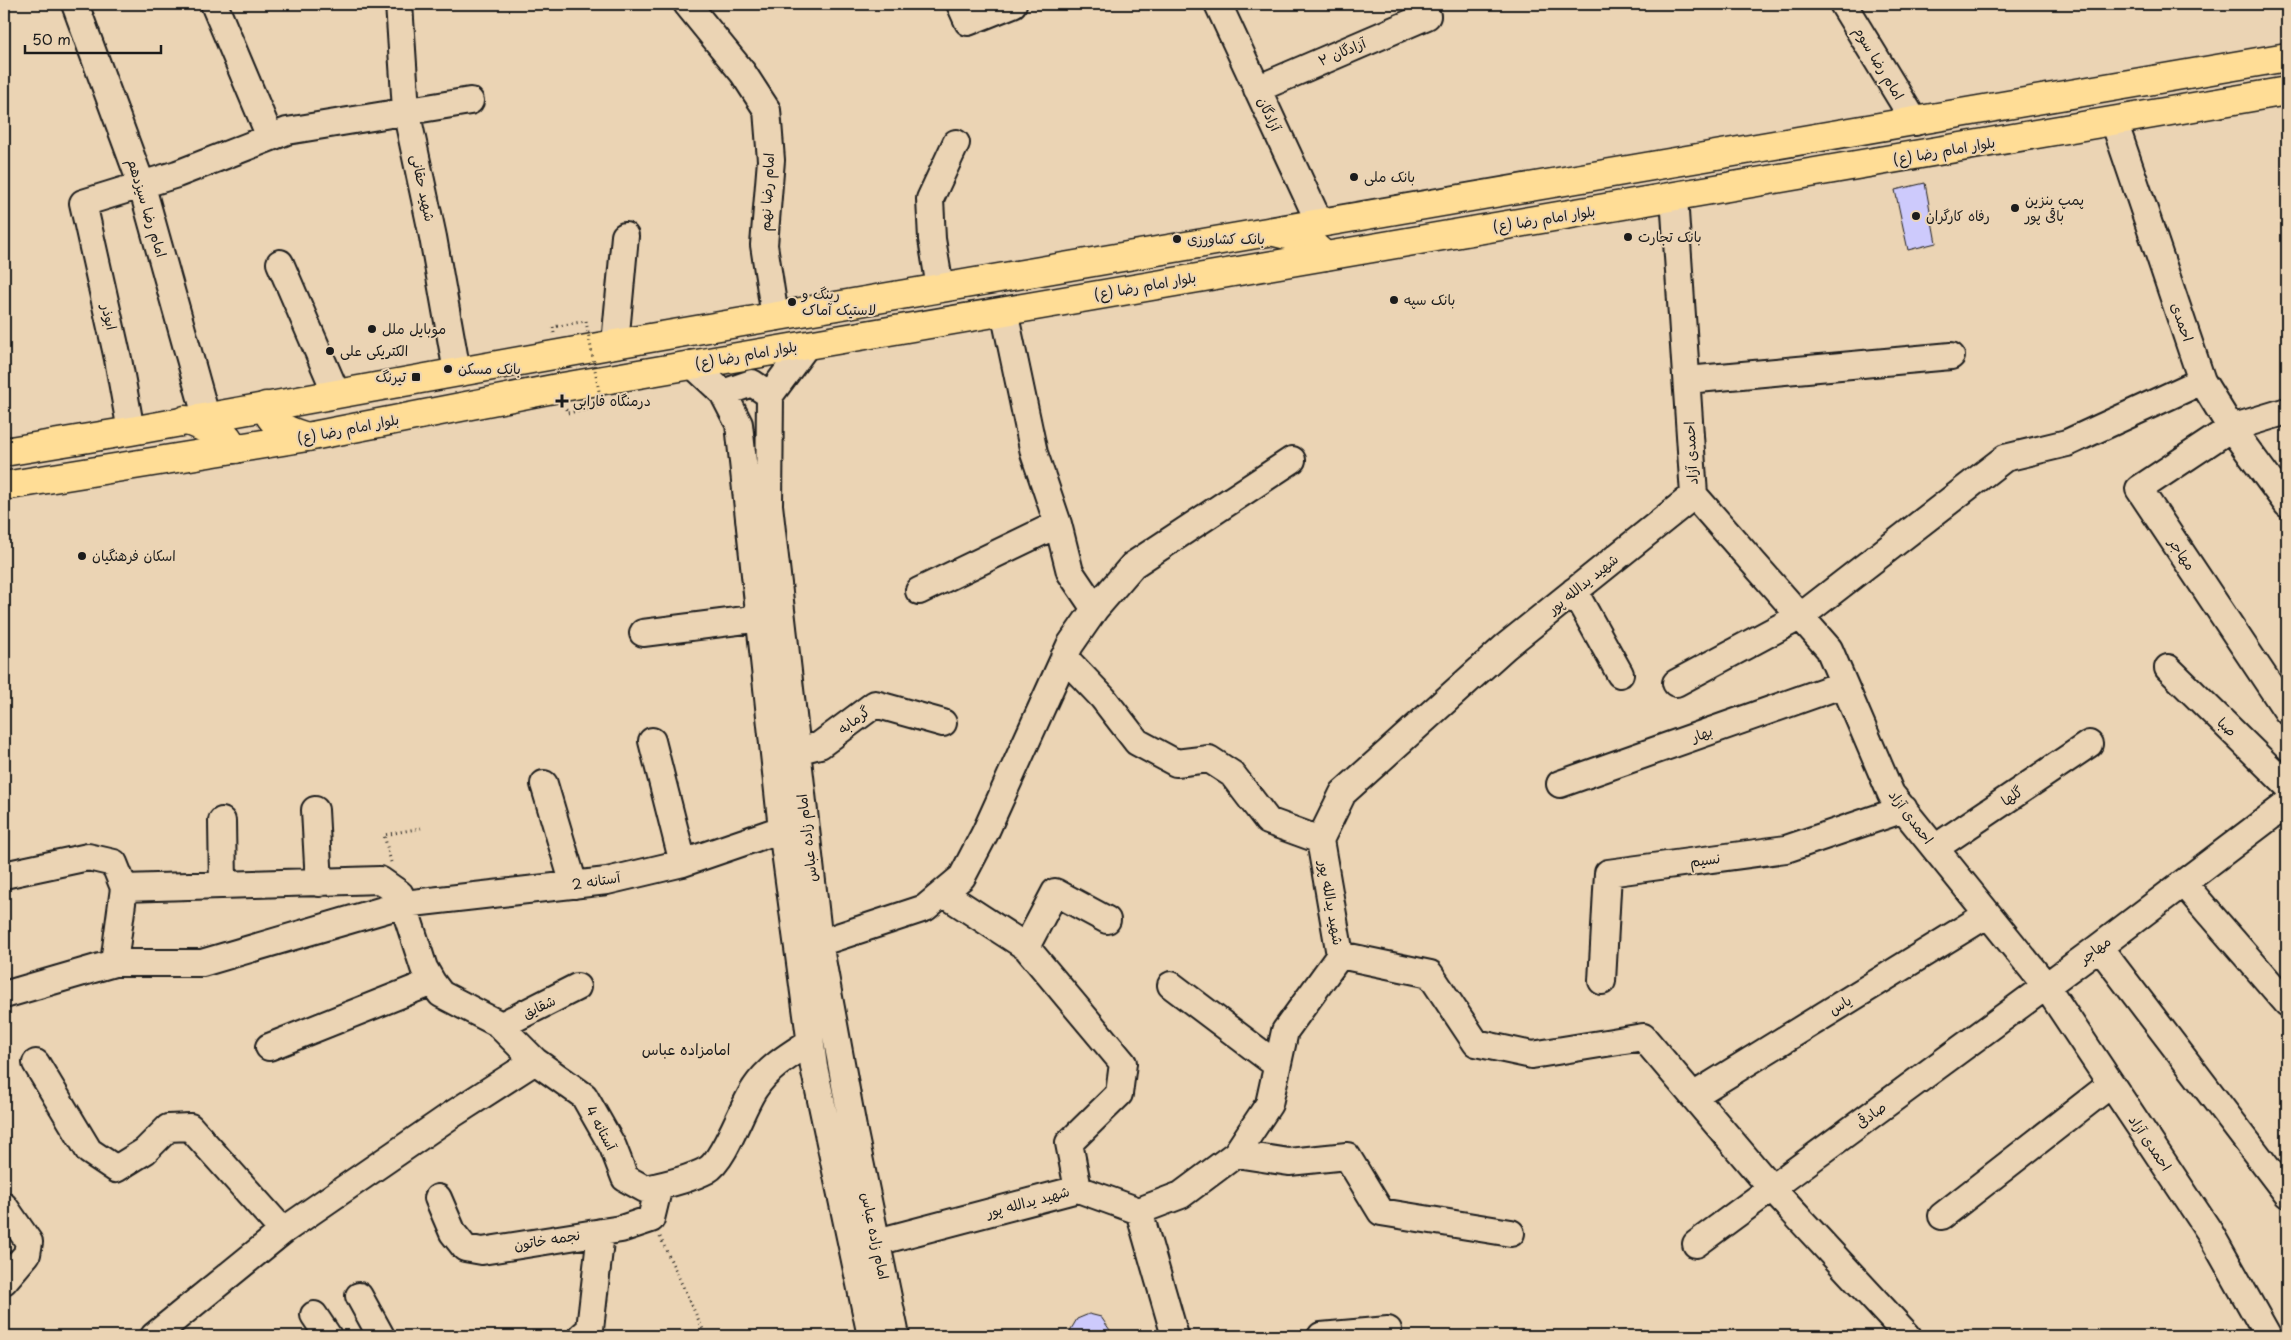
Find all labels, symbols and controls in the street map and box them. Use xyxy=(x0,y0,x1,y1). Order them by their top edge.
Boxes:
scale bar xyxy=(25,22,161,54)
street label: امام رضا سوم xyxy=(1847,22,1910,105)
text: 50 m xyxy=(32,27,71,50)
street label: آزادگان ۲ xyxy=(1315,32,1369,71)
street label: آزادگان xyxy=(1252,93,1287,135)
street label: بلوار امام رضا (ع) xyxy=(1891,131,1997,171)
street label: شهید حقانی xyxy=(406,152,441,223)
street label: امام رضا نهم xyxy=(754,152,780,232)
street label: امام رضا سیزدهم xyxy=(122,156,172,260)
place label: بانک ملی xyxy=(1364,166,1415,187)
marker: بانک ملی xyxy=(1348,171,1360,183)
place label: پمپ بنزین باقی پور xyxy=(2024,189,2084,226)
street label: بلوار امام رضا (ع) xyxy=(1491,200,1597,238)
marker: پمپ بنزین باقی پور xyxy=(2009,202,2021,214)
place label: رفاه کارگران xyxy=(1926,205,1990,226)
marker: رفاه کارگران xyxy=(1910,210,1922,222)
place label: بانک تجارت xyxy=(1638,226,1702,247)
place label: بانک کشاورزی xyxy=(1187,228,1265,249)
marker: بانک تجارت xyxy=(1622,231,1634,243)
marker: بانک کشاورزی xyxy=(1171,233,1183,245)
street label: بلوار امام رضا (ع) xyxy=(1092,266,1198,306)
place label: رینگ و لاستیک آماک xyxy=(801,283,876,320)
place label: بانک سپه xyxy=(1404,289,1455,310)
marker: بانک سپه xyxy=(1388,294,1400,306)
marker: رینگ و لاستیک آماک xyxy=(786,296,798,308)
street label: احمدی xyxy=(2166,300,2199,344)
street label: ابوذر xyxy=(96,301,123,332)
place label: موبایل ملل xyxy=(382,318,446,339)
marker: موبایل ملل xyxy=(366,323,378,335)
street label: بلوار امام رضا (ع) xyxy=(693,335,799,375)
place label: الکتریکی علی xyxy=(340,340,408,361)
marker: الکتریکی علی xyxy=(324,345,336,357)
place label: بانک مسکن xyxy=(458,358,521,379)
marker: بانک مسکن xyxy=(442,363,454,375)
place label: تیرنگ xyxy=(375,366,407,387)
marker: تیرنگ xyxy=(410,371,422,383)
place label: درمنگاه فارابی xyxy=(573,390,651,411)
marker: درمنگاه فارابی xyxy=(555,394,569,408)
street label: بلوار امام رضا (ع) xyxy=(295,408,401,450)
street label: احمدی آزاد xyxy=(1678,421,1703,485)
street label: مهاجر xyxy=(2163,532,2201,574)
place label: اسکان فرهنگیان xyxy=(92,545,176,566)
street label: شهید یدالله پور xyxy=(1542,549,1622,619)
marker: اسکان فرهنگیان xyxy=(76,550,88,562)
street label: گرمابه xyxy=(833,701,874,739)
street label: صبا xyxy=(2213,712,2242,741)
street label: بهار xyxy=(1687,720,1715,747)
street label: گلها xyxy=(1997,781,2027,811)
street label: احمدی آزاد xyxy=(1884,785,1939,848)
street label: امام زاده عباس xyxy=(791,793,823,883)
street label: نسیم xyxy=(1688,847,1722,873)
street label: شهید یدالله پور xyxy=(1314,858,1349,947)
street label: آستانه 2 xyxy=(570,866,622,895)
street label: مهاجر xyxy=(2074,931,2115,969)
street label: یاس xyxy=(1824,989,1855,1020)
street label: شقایق xyxy=(519,990,559,1024)
district label: امامزاده عباس xyxy=(642,1037,730,1060)
street label: صادقی xyxy=(1851,1096,1890,1133)
street label: آستانه 4 xyxy=(581,1102,622,1154)
street label: احمدی آزاد xyxy=(2124,1111,2177,1175)
street label: شهید یدالله پور xyxy=(983,1180,1072,1223)
street label: امام زاده عباس xyxy=(855,1190,895,1282)
street label: نجمه خاتون xyxy=(512,1224,582,1255)

